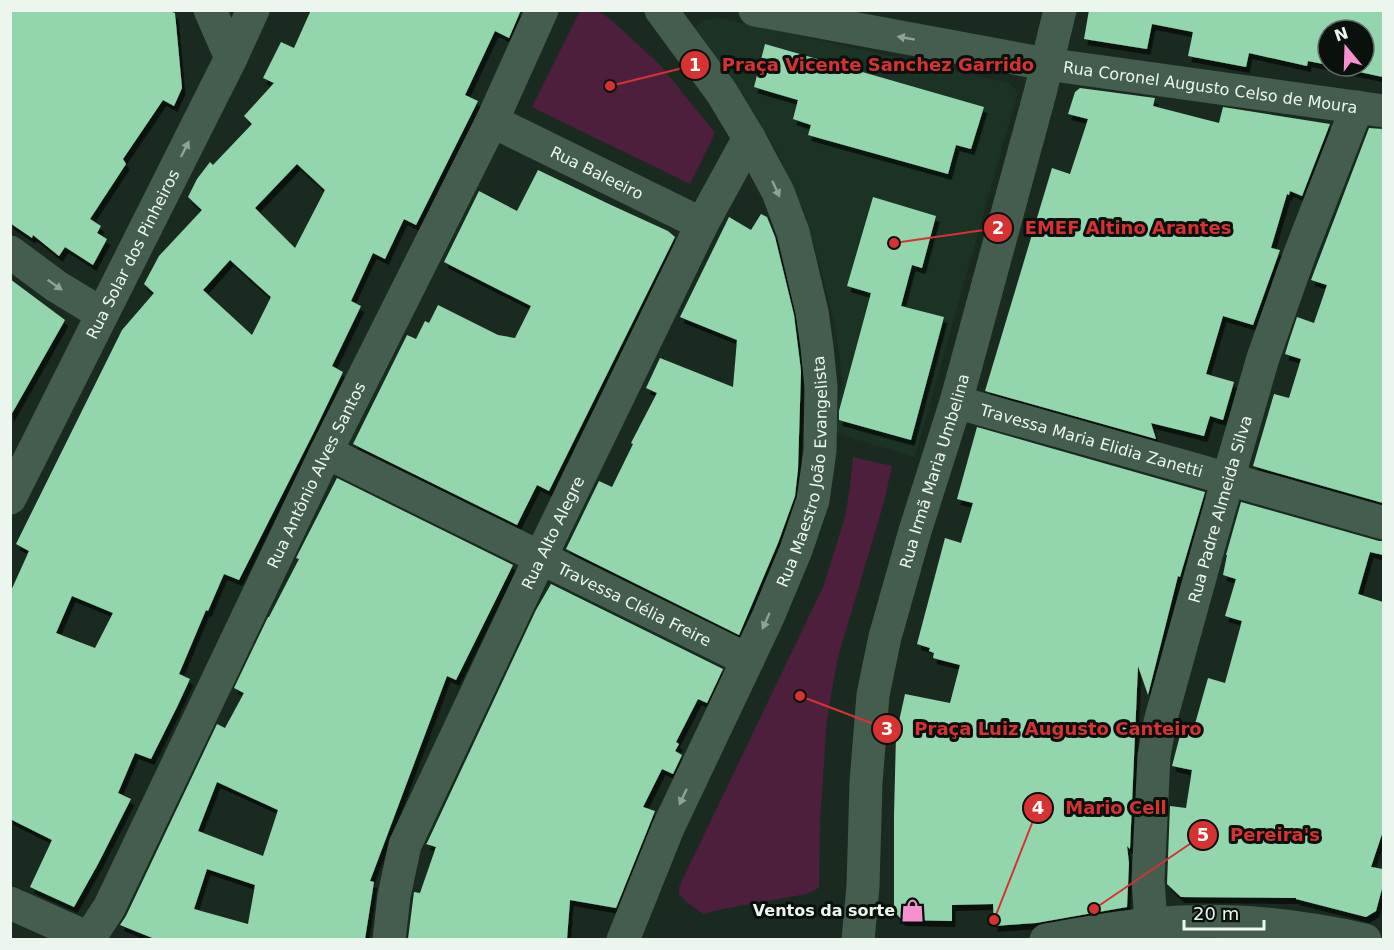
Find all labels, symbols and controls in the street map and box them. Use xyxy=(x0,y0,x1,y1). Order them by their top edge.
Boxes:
north arrow xyxy=(1316,18,1376,78)
text: N xyxy=(1332,23,1351,45)
one-way arrow xyxy=(897,33,916,42)
callout: Praça Vicente Sanchez Garrido xyxy=(680,47,1047,83)
text: 1 xyxy=(689,54,701,75)
text: Praça Vicente Sanchez Garrido xyxy=(722,54,1034,75)
street label: Rua Coronel Augusto Celso de Moura xyxy=(1062,58,1359,117)
one-way arrow xyxy=(180,141,190,158)
street label: Rua Baleeiro xyxy=(547,142,646,204)
street label: Rua Solar dos Pinheiros xyxy=(82,166,184,342)
one-way arrow xyxy=(772,181,781,198)
callout: EMEF Altino Arantes xyxy=(983,210,1243,246)
text: 2 xyxy=(992,217,1004,238)
text: EMEF Altino Arantes xyxy=(1025,217,1231,238)
one-way arrow xyxy=(47,279,63,290)
street label: Rua Maestro João Evangelista xyxy=(773,355,831,590)
street label: Rua Irmã Maria Umbelina xyxy=(896,372,973,571)
street label: Rua Antônio Alves Santos xyxy=(263,379,370,571)
street label: Travessa Maria Elidia Zanetti xyxy=(977,400,1205,481)
street label: Rua Padre Almeida Silva xyxy=(1184,413,1256,605)
street label: Rua Alto Alegre xyxy=(518,473,588,592)
street label: Travessa Clélia Freire xyxy=(554,558,714,650)
one-way arrow xyxy=(761,612,771,630)
callout: Praça Luiz Augusto Canteiro xyxy=(872,711,1213,747)
text: 3 xyxy=(881,718,893,739)
text: Praça Luiz Augusto Canteiro xyxy=(914,718,1202,739)
one-way arrow xyxy=(678,789,687,806)
callout: Mario Cell xyxy=(1023,790,1178,826)
text: 4 xyxy=(1032,797,1044,818)
text: Mario Cell xyxy=(1065,797,1167,818)
callout: Pereira's xyxy=(1188,817,1331,853)
text: 5 xyxy=(1197,824,1209,845)
text: Pereira's xyxy=(1230,824,1320,845)
scale bar xyxy=(1184,893,1264,931)
shop icon: Ventos da sorte xyxy=(900,897,926,923)
place label: Ventos da sorte xyxy=(753,901,895,920)
text: 20 m xyxy=(1193,903,1239,924)

